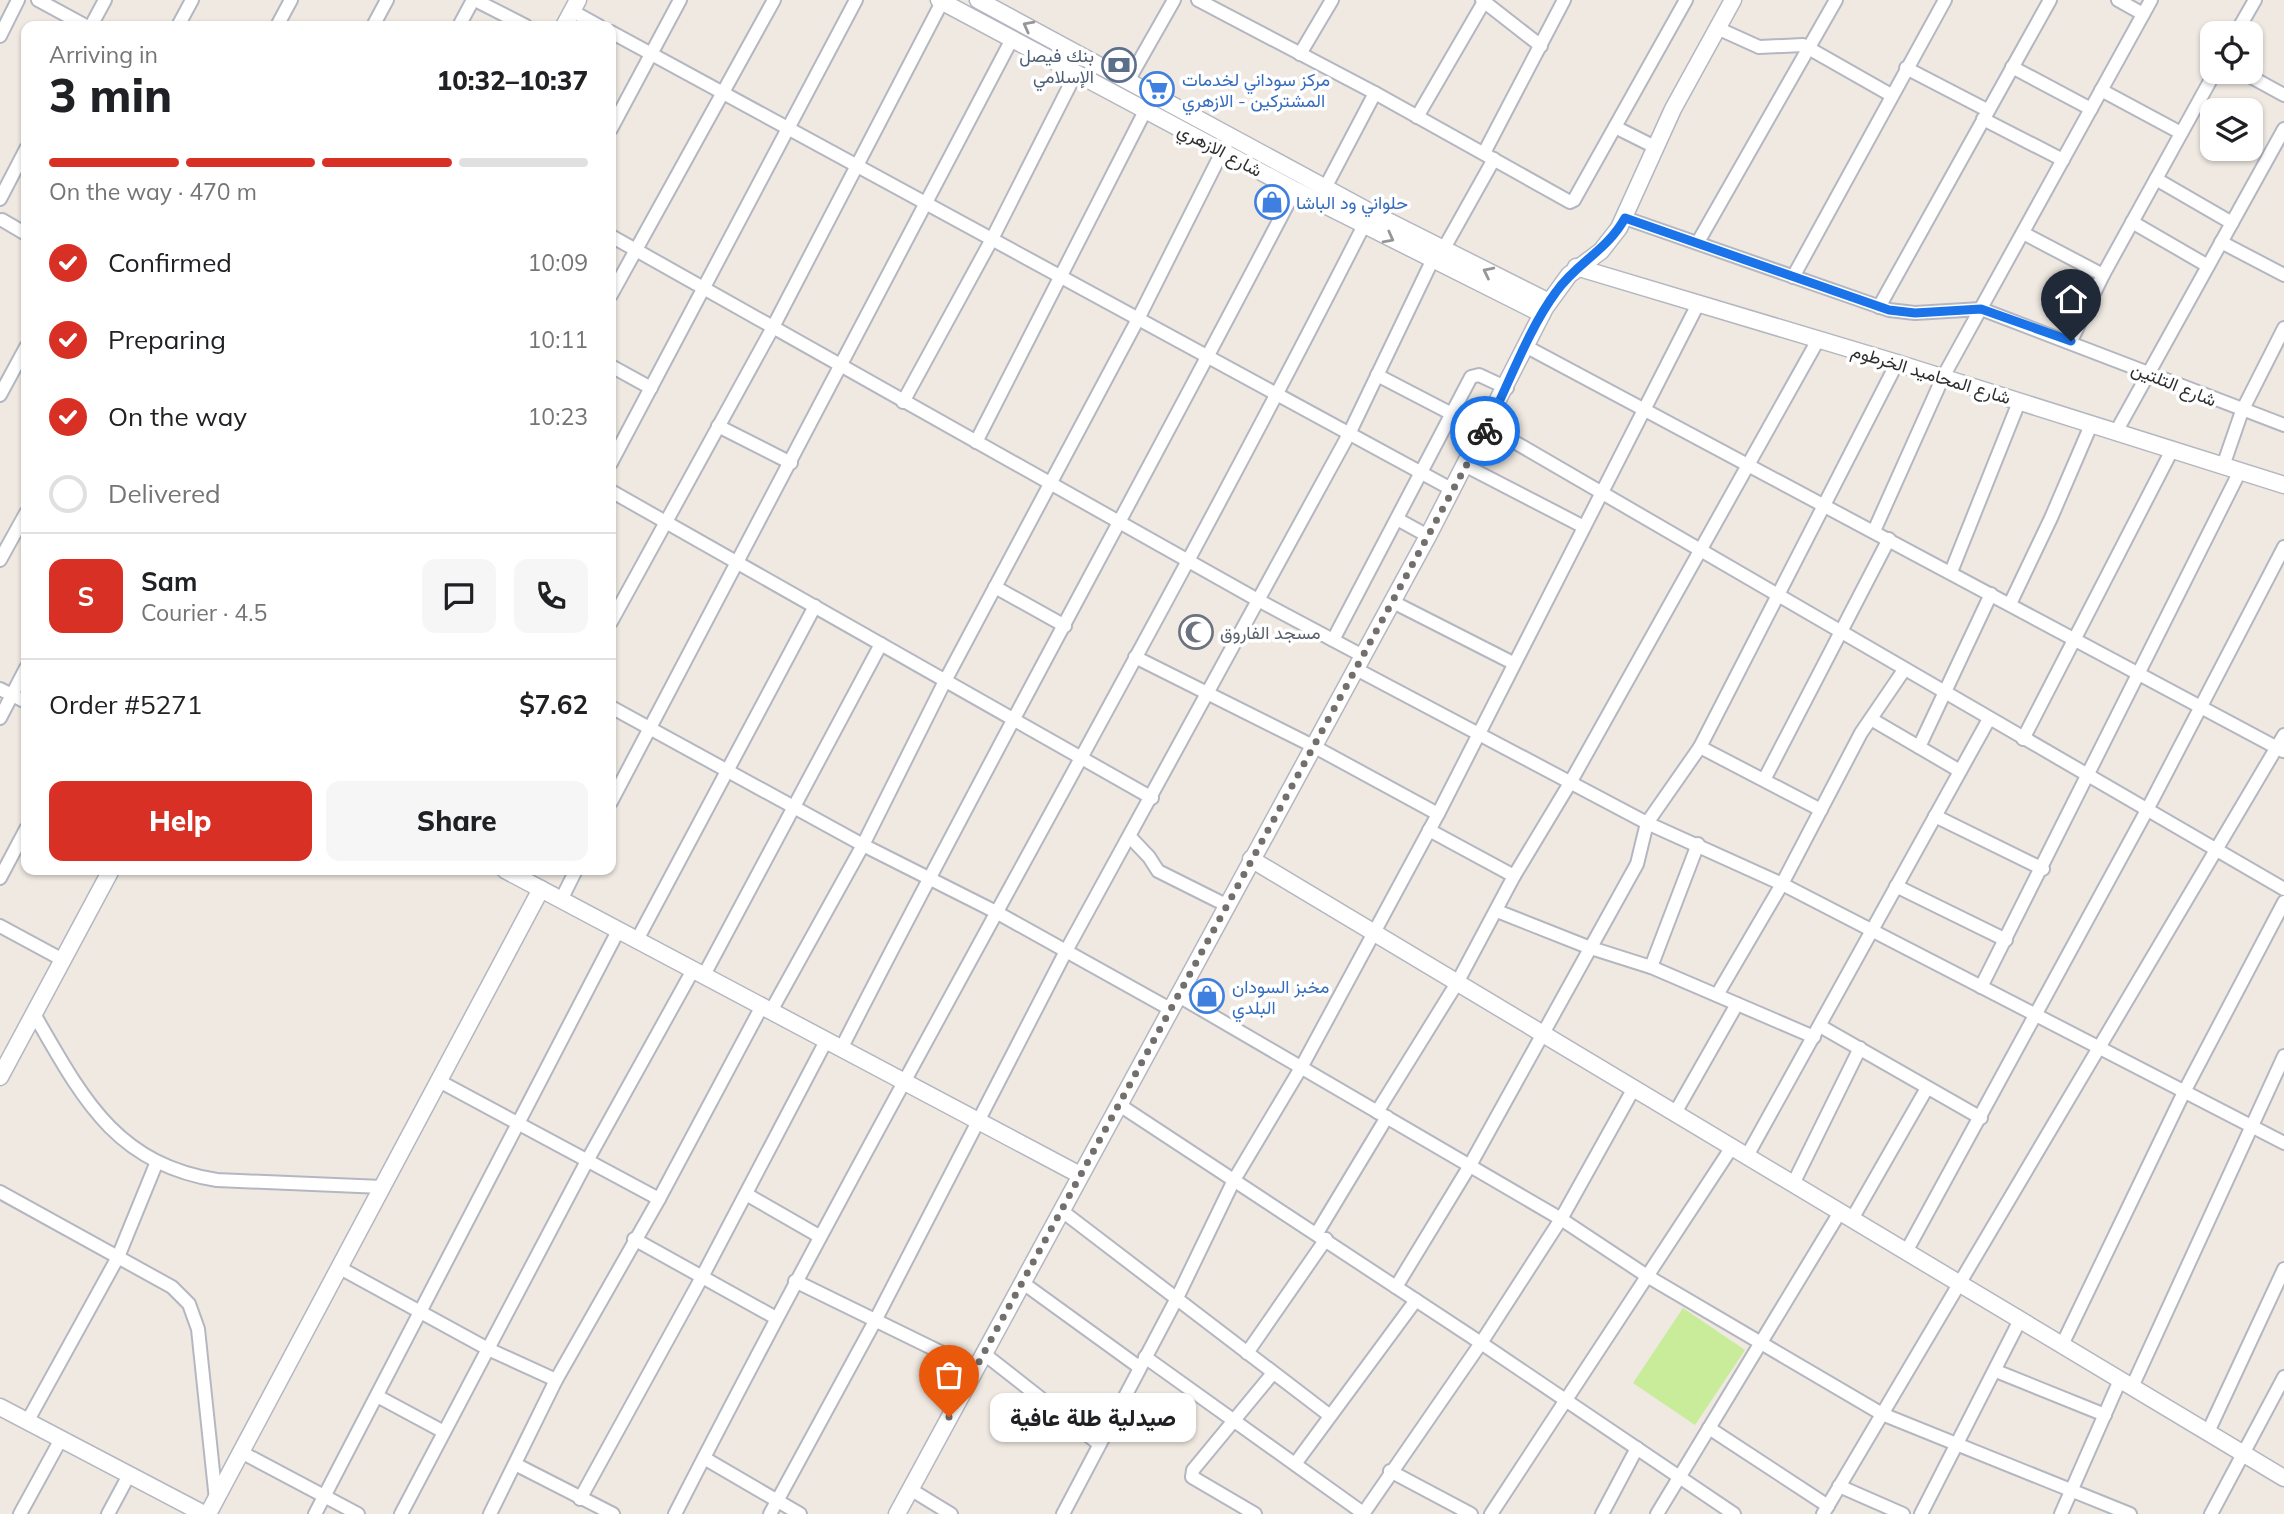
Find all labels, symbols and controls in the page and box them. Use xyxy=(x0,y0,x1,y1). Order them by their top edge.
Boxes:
one-way arrow xyxy=(1022,21,1035,35)
map controls xyxy=(2200,21,2263,161)
button: locate xyxy=(2200,21,2263,84)
text: Arriving in xyxy=(49,40,158,69)
place label: بنك فيصل الإسلامي xyxy=(1019,44,1094,92)
bank icon: بنك فيصل الإسلامي xyxy=(1100,46,1138,84)
text: 10:32–10:37 xyxy=(437,64,588,97)
text: 3 min xyxy=(49,66,172,124)
place label: مركز سوداني لخدمات المشتركين - الازهري xyxy=(1182,68,1330,116)
supermarket icon: مركز سوداني لخدمات المشتركين - الازهري xyxy=(1138,70,1176,108)
button: layers xyxy=(2200,98,2263,161)
street label: شارع الازهري xyxy=(1172,118,1266,185)
text: On the way · 470 m xyxy=(49,177,257,206)
shop icon: حلواني ود الباشا xyxy=(1253,183,1291,221)
place label: حلواني ود الباشا xyxy=(1296,191,1408,218)
one-way arrow xyxy=(1381,230,1394,243)
icon: check xyxy=(49,244,87,282)
text: Confirmed xyxy=(108,246,232,279)
text: 10:09 xyxy=(528,248,588,277)
one-way arrow xyxy=(1483,266,1495,280)
pin xyxy=(2041,269,2101,341)
icon: home xyxy=(2052,280,2090,318)
icon: check xyxy=(49,321,87,359)
text: Preparing xyxy=(108,323,226,356)
text: 10:11 xyxy=(528,325,588,354)
street label: شارع المحاميد الخرطوم xyxy=(1848,339,2014,410)
street label: شارع التلتين xyxy=(2128,357,2220,412)
courier xyxy=(1450,396,1520,466)
icon: check xyxy=(49,398,87,436)
text: On the way xyxy=(108,400,247,433)
text: 10:23 xyxy=(528,402,588,431)
icon: bike xyxy=(1466,412,1504,450)
text: Delivered xyxy=(108,477,221,510)
button: chat xyxy=(422,559,496,633)
button: phone xyxy=(514,559,588,633)
text: Sam xyxy=(141,565,197,598)
text: S xyxy=(78,580,94,613)
text: Courier · 4.5 xyxy=(141,598,267,627)
mosque icon: مسجد الفاروق xyxy=(1177,613,1215,651)
place label: مسجد الفاروق xyxy=(1220,621,1321,644)
text: Order #5271 xyxy=(49,688,202,721)
text: $7.62 xyxy=(519,688,588,721)
button: Help xyxy=(49,781,312,861)
button: Share xyxy=(326,781,588,861)
place label: مخبز السودان البلدي xyxy=(1232,975,1329,1023)
shop icon: مخبز السودان البلدي xyxy=(1188,977,1226,1015)
pin xyxy=(919,1345,979,1417)
icon: bag xyxy=(930,1356,968,1394)
callout: صيدلية طلة عافية xyxy=(991,1392,1198,1442)
text: صيدلية طلة عافية xyxy=(1010,1403,1176,1432)

